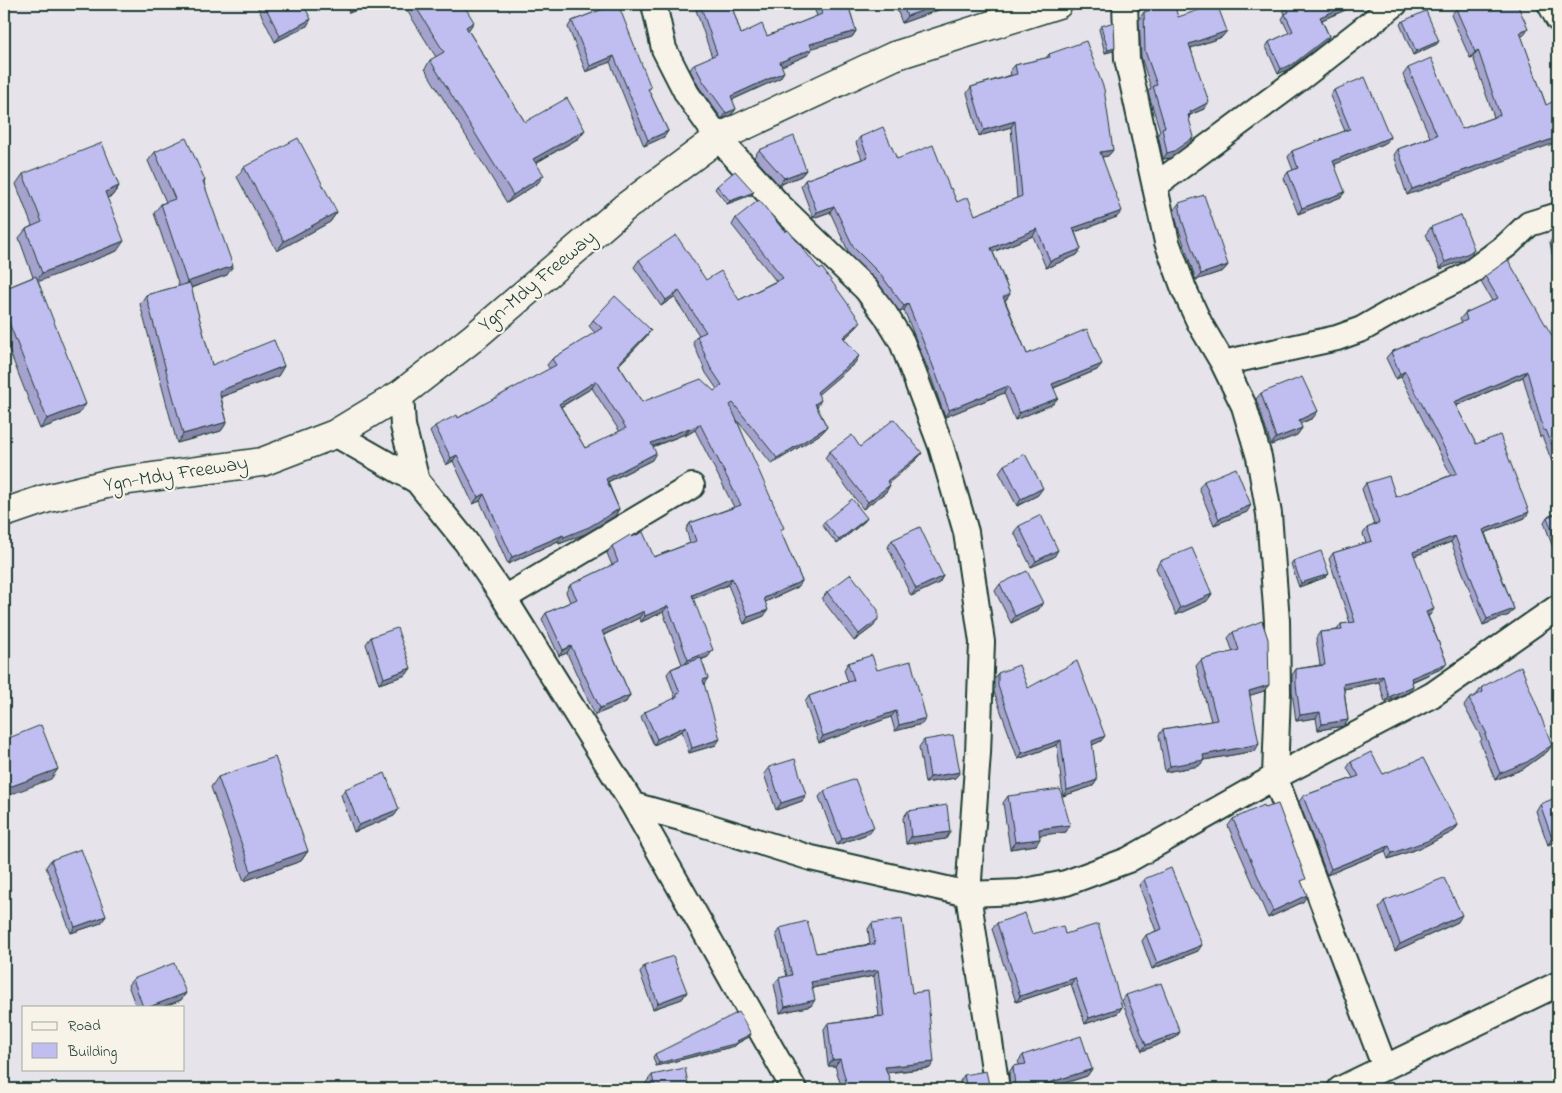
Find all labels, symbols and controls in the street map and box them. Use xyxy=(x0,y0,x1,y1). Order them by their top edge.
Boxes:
street label: Ygn-Mdy Freeway xyxy=(473,224,604,341)
street label: Ygn-Mdy Freeway xyxy=(102,449,250,502)
legend xyxy=(22,1006,185,1070)
text: Road xyxy=(68,1015,101,1037)
text: Building xyxy=(67,1041,117,1064)

